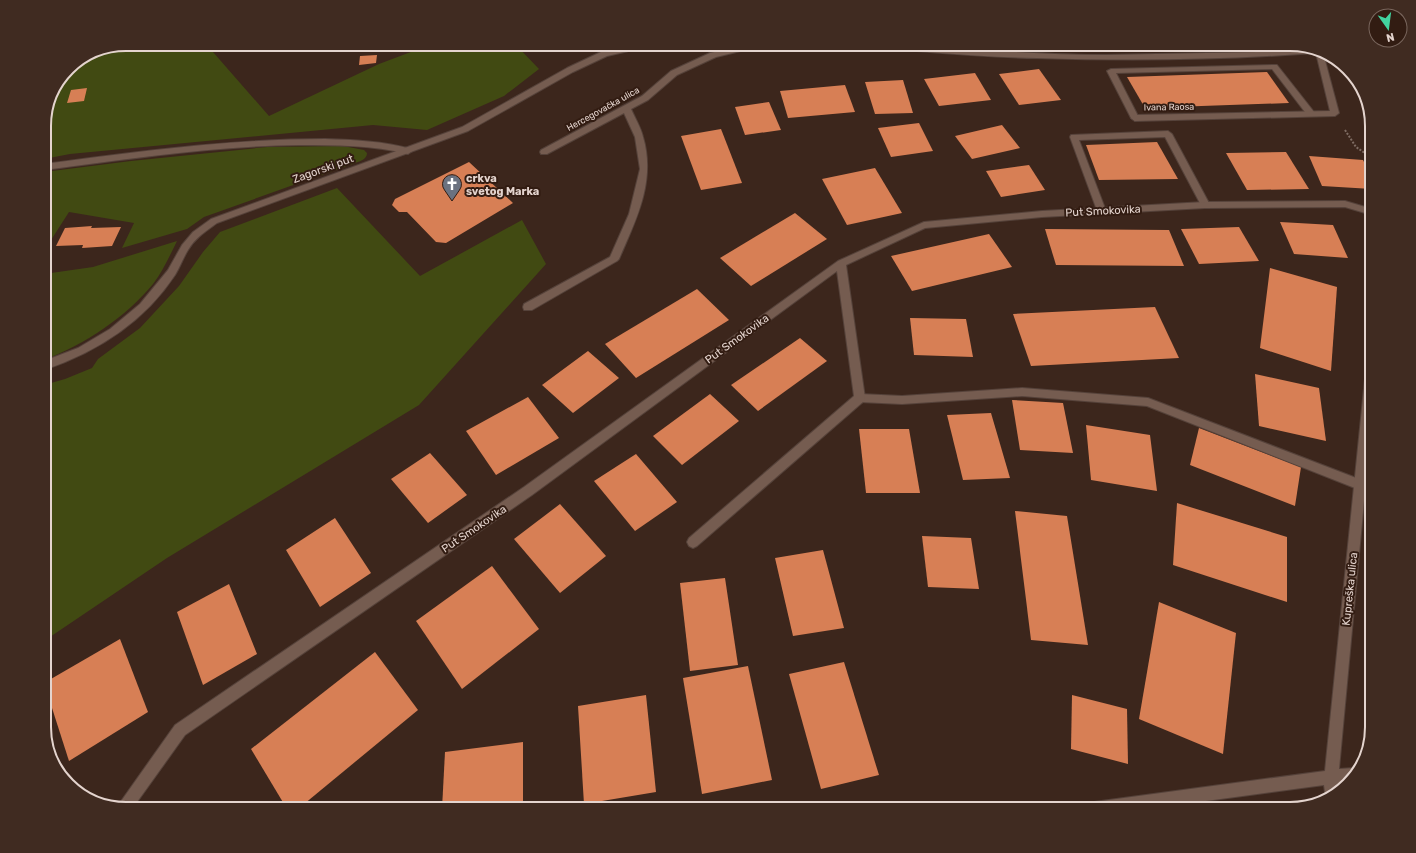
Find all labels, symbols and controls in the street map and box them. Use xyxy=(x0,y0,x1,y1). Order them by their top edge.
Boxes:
north arrow xyxy=(1368,8,1408,48)
text: N xyxy=(1385,30,1396,45)
street label: Hercegovačka ulica xyxy=(565,85,641,133)
street label: Ivana Raosa xyxy=(1144,102,1194,112)
street label: Zagorski put xyxy=(291,152,356,186)
place label: crkva svetog Marka xyxy=(466,172,539,198)
church icon: crkva svetog Marka xyxy=(441,173,463,201)
street label: Put Smokovika xyxy=(1065,203,1141,219)
street label: Put Smokovika xyxy=(703,312,771,366)
street label: Put Smokovika xyxy=(439,502,509,556)
street label: Kupreška ulica xyxy=(1340,552,1360,626)

